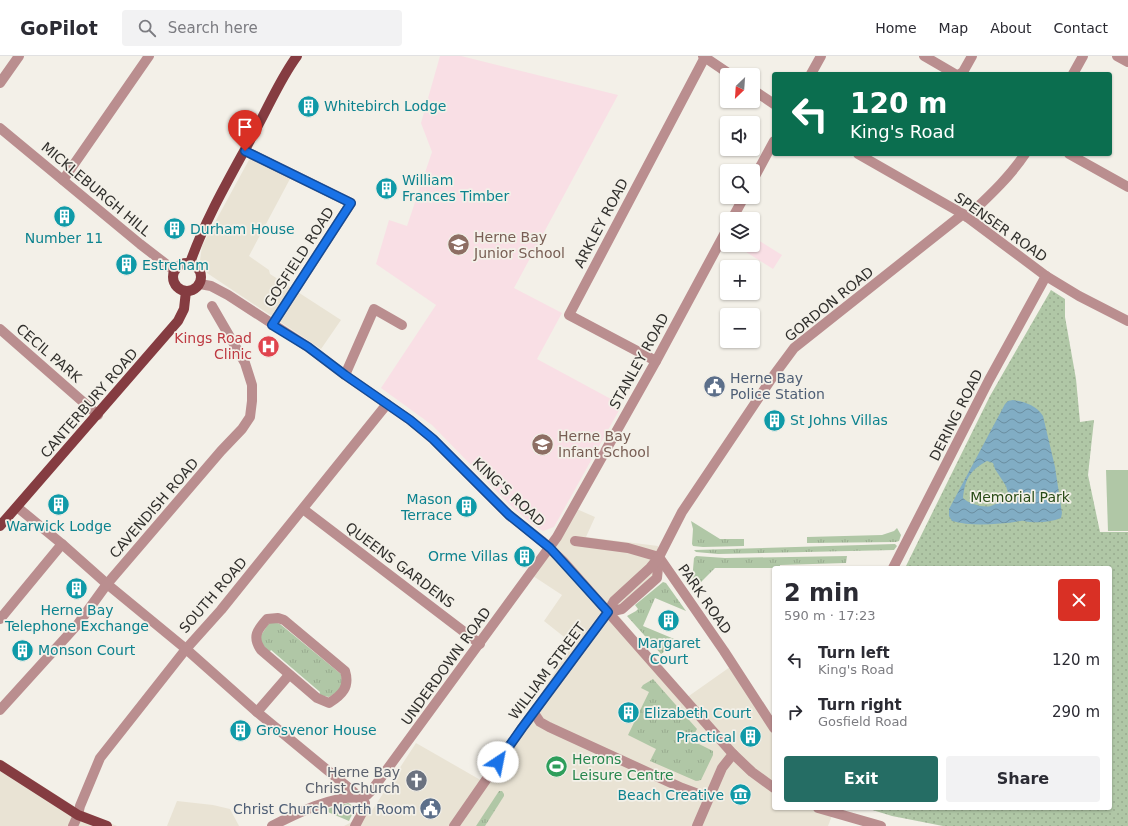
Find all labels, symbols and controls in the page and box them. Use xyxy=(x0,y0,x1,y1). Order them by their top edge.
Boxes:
search box xyxy=(122,10,402,46)
text: GoPilot xyxy=(20,17,98,39)
icon: search xyxy=(136,17,158,39)
text: Search here xyxy=(168,19,258,37)
text: Home xyxy=(875,20,917,36)
text: Map xyxy=(939,20,968,36)
text: About xyxy=(990,20,1032,36)
text: Contact xyxy=(1054,20,1108,36)
north arrow xyxy=(720,68,760,108)
map controls xyxy=(720,68,760,348)
text: 120 m xyxy=(850,87,947,120)
icon: left xyxy=(784,88,836,140)
building icon: Whitebirch Lodge xyxy=(296,93,322,119)
place label: Whitebirch Lodge xyxy=(324,98,446,114)
pin xyxy=(228,110,262,151)
icon: arrive xyxy=(234,116,256,138)
button: sound xyxy=(720,116,760,156)
text: King's Road xyxy=(850,121,955,142)
street label: MICKLEBURGH HILL xyxy=(38,139,154,239)
button: search xyxy=(720,164,760,204)
place label: William Frances Timber xyxy=(402,172,509,204)
building icon: William Frances Timber xyxy=(373,175,399,201)
street label: ARKLEY ROAD xyxy=(571,176,631,270)
street label: SPENSER ROAD xyxy=(952,189,1050,265)
building icon: Number 11 xyxy=(51,203,77,229)
street label: GOSFIELD ROAD xyxy=(261,204,337,310)
button: layers xyxy=(720,212,760,252)
building icon: Durham House xyxy=(162,216,188,242)
place label: Durham House xyxy=(190,221,295,237)
place label: Herne Bay Junior School xyxy=(473,229,565,261)
place label: Number 11 xyxy=(25,230,103,246)
school or university icon: Herne Bay Junior School xyxy=(446,232,472,258)
building icon: Estreham xyxy=(114,252,140,278)
place label: Estreham xyxy=(142,257,209,273)
button: + xyxy=(720,260,760,300)
street label: GORDON ROAD xyxy=(782,263,876,345)
button: − xyxy=(720,308,760,348)
street label: STANLEY ROAD xyxy=(606,310,672,412)
street label: CECIL PARK xyxy=(13,320,85,386)
place label: Kings Road Clinic xyxy=(174,330,252,362)
hospital icon: Kings Road Clinic xyxy=(255,333,281,359)
street label: CANTERBURY ROAD xyxy=(37,345,141,461)
street label: DERING ROAD xyxy=(926,367,986,463)
place label: Herne Bay Police Station xyxy=(730,370,825,402)
public building icon: Herne Bay Police Station xyxy=(701,373,727,399)
building icon: St Johns Villas xyxy=(761,407,787,433)
place label: St Johns Villas xyxy=(790,412,888,428)
place label: Herne Bay Infant School xyxy=(558,428,650,460)
school or university icon: Herne Bay Infant School xyxy=(530,431,556,457)
street label: CAVENDISH ROAD xyxy=(106,455,202,561)
street label: KING'S ROAD xyxy=(470,455,548,529)
park label: Memorial Park xyxy=(970,489,1071,505)
building icon: Warwick Lodge xyxy=(46,491,72,517)
place label: Mason Terrace xyxy=(400,491,452,523)
building icon: Mason Terrace xyxy=(454,494,480,520)
place label: Warwick Lodge xyxy=(6,518,112,534)
street label: QUEENS GARDENS xyxy=(343,519,458,611)
building icon: Orme Villas xyxy=(511,543,537,569)
place label: Orme Villas xyxy=(428,548,508,564)
street label: SOUTH ROAD xyxy=(176,554,250,636)
street label: PARK ROAD xyxy=(675,561,735,637)
building icon: Herne Bay Telephone Exchange xyxy=(64,575,90,601)
text: 2 min xyxy=(784,579,859,607)
button: close xyxy=(1058,579,1100,621)
place label: Herne Bay Telephone Exchange xyxy=(4,602,149,634)
street label: UNDERDOWN ROAD xyxy=(398,604,494,728)
building icon: Margaret Court xyxy=(656,608,682,634)
text: 590 m · 17:23 xyxy=(784,608,875,623)
street label: WILLIAM STREET xyxy=(505,619,589,723)
place label: Margaret Court xyxy=(637,635,701,667)
building icon: Monson Court xyxy=(9,637,35,663)
place label: Monson Court xyxy=(38,642,136,658)
text: Turn left xyxy=(818,644,890,662)
icon: left xyxy=(784,649,806,671)
text: 120 m xyxy=(1052,651,1100,669)
text: King's Road xyxy=(818,662,894,677)
text: Turn right xyxy=(818,696,902,714)
building icon: Elizabeth Court xyxy=(615,700,641,726)
icon: right xyxy=(784,701,806,723)
text: 290 m xyxy=(1052,703,1100,721)
place label: Elizabeth Court xyxy=(644,705,752,721)
text: Gosfield Road xyxy=(818,714,908,729)
building icon: Grosvenor House xyxy=(228,717,254,743)
place label: Grosvenor House xyxy=(256,722,377,738)
building icon: Practical xyxy=(738,724,764,750)
place label: Practical xyxy=(676,729,736,745)
position arrow xyxy=(477,741,519,783)
place label: Herons Leisure Centre xyxy=(572,751,674,783)
sports icon: Herons Leisure Centre xyxy=(543,754,569,780)
button: Exit xyxy=(784,756,938,802)
button: Share xyxy=(946,756,1100,802)
place label: Herne Bay Christ Church xyxy=(305,764,400,796)
church icon: Herne Bay Christ Church xyxy=(403,767,429,793)
museum icon: Beach Creative xyxy=(727,782,753,808)
place label: Beach Creative xyxy=(617,787,724,803)
public building icon: Christ Church North Room xyxy=(418,796,444,822)
place label: Christ Church North Room xyxy=(233,801,416,817)

